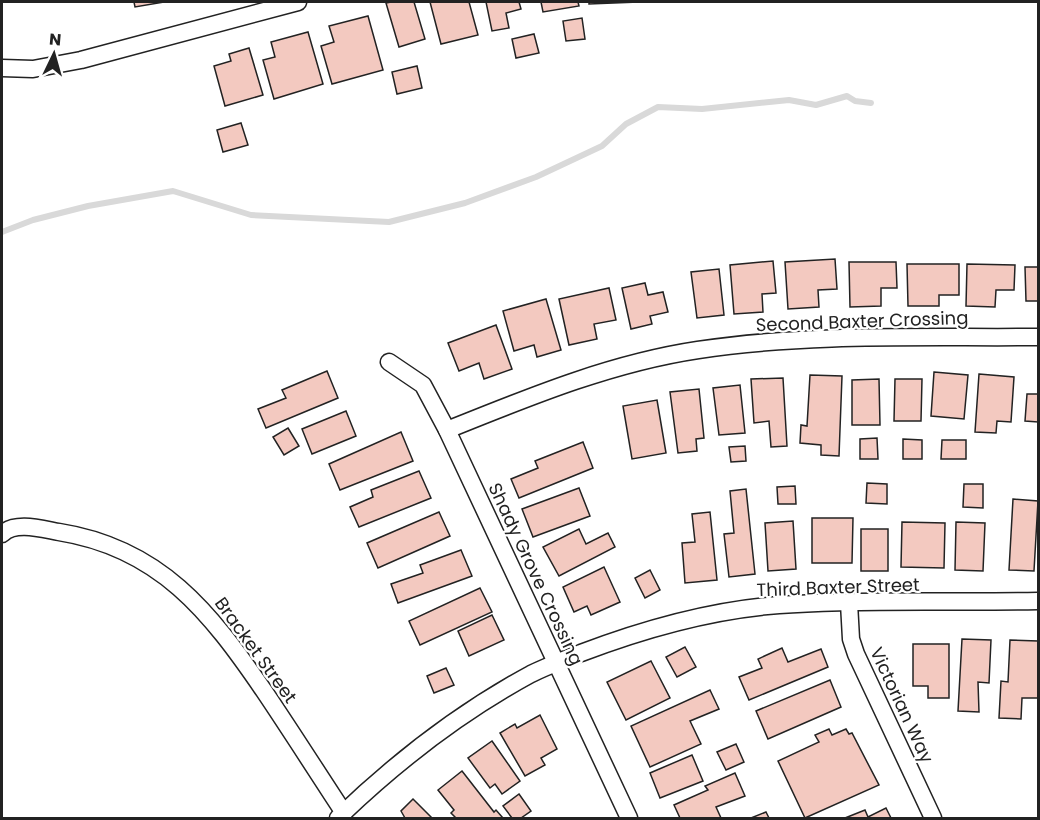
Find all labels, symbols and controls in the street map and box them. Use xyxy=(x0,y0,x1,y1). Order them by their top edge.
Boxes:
north arrow xyxy=(24,24,84,84)
text: N xyxy=(48,28,62,52)
street label: Second Baxter Crossing xyxy=(755,305,969,337)
street label: Shady Grove Crossing xyxy=(483,479,589,669)
street label: Third Baxter Street xyxy=(756,572,920,602)
street label: Bracket Street xyxy=(209,592,303,708)
street label: Victorian Way xyxy=(864,643,940,767)

